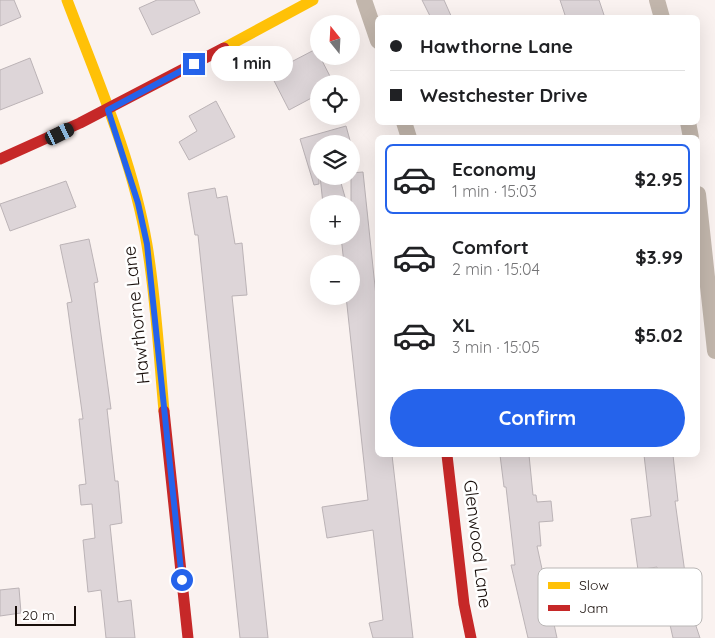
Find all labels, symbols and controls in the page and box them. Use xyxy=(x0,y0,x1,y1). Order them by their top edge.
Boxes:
north arrow xyxy=(310,15,360,65)
map controls xyxy=(310,15,360,305)
text: Hawthorne Lane xyxy=(420,34,573,58)
callout: 1 min xyxy=(212,46,294,82)
route end xyxy=(183,53,205,75)
text: 1 min xyxy=(233,53,271,73)
button: locate xyxy=(310,75,360,125)
text: Westchester Drive xyxy=(420,83,588,107)
car xyxy=(43,121,76,147)
button: layers xyxy=(310,135,360,185)
icon: car xyxy=(392,157,437,202)
text: Economy xyxy=(452,157,536,181)
text: $2.95 xyxy=(634,167,683,191)
text: 1 min · 15:03 xyxy=(452,181,537,201)
button: + xyxy=(310,195,360,245)
icon: car xyxy=(392,235,437,280)
text: Comfort xyxy=(452,235,529,259)
street label: Hawthorne Lane xyxy=(117,245,155,385)
text: $3.99 xyxy=(635,245,683,269)
button: − xyxy=(310,255,360,305)
text: 2 min · 15:04 xyxy=(452,259,540,279)
icon: car xyxy=(392,313,437,358)
text: XL xyxy=(452,313,475,337)
text: $5.02 xyxy=(634,323,683,347)
text: 3 min · 15:05 xyxy=(452,337,540,357)
button: Confirm xyxy=(390,389,685,447)
street label: Glenwood Lane xyxy=(459,478,497,610)
legend xyxy=(538,568,702,626)
route start xyxy=(171,569,193,591)
text: Slow xyxy=(579,576,609,594)
text: Jam xyxy=(579,599,608,617)
scale bar xyxy=(15,603,76,626)
text: 20 m xyxy=(22,606,55,624)

